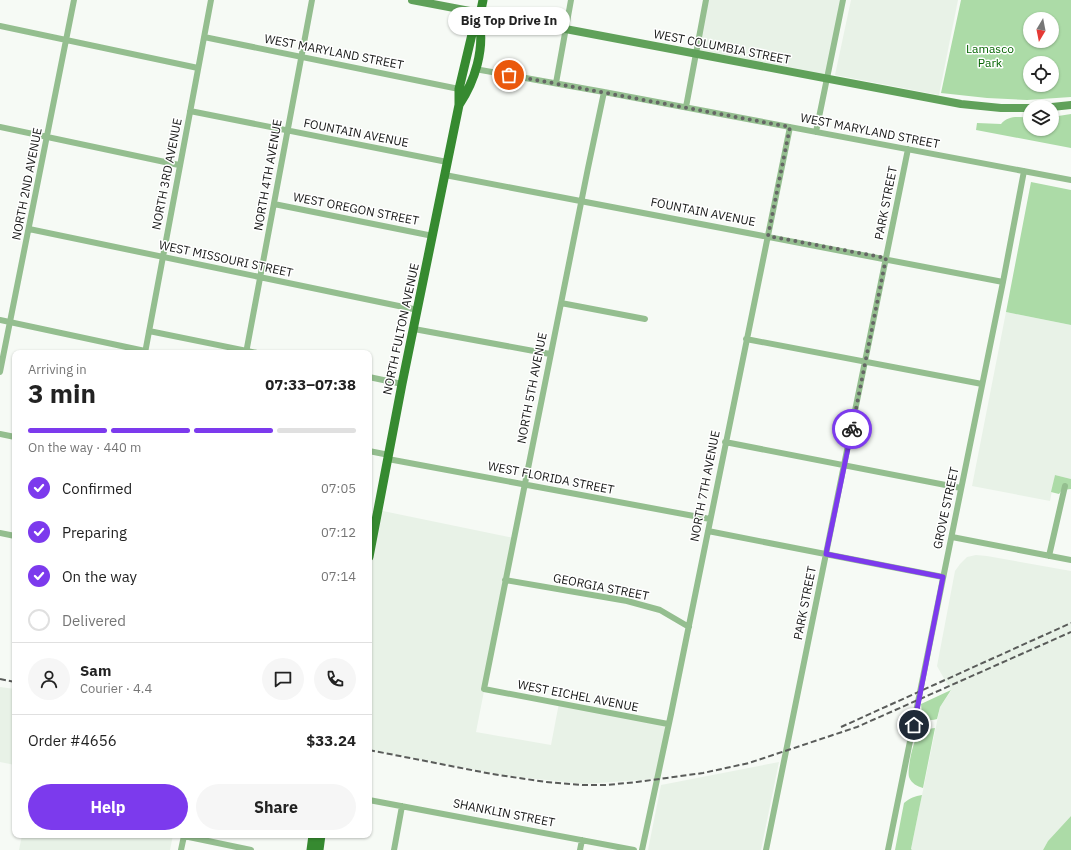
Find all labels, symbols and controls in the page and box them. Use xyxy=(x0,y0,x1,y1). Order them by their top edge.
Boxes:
callout: Big Top Drive In xyxy=(448,7,570,35)
text: Big Top Drive In xyxy=(461,12,557,29)
north arrow xyxy=(1023,12,1059,48)
map controls xyxy=(1023,12,1059,136)
street label: WEST COLUMBIA STREET xyxy=(652,26,792,67)
street label: WEST MARYLAND STREET xyxy=(263,31,405,72)
park label: Lamasco Park xyxy=(966,41,1014,70)
button: locate xyxy=(1023,56,1059,92)
pin xyxy=(492,58,526,92)
icon: bag xyxy=(498,64,520,86)
button: layers xyxy=(1023,100,1059,136)
street label: WEST MARYLAND STREET xyxy=(799,110,941,151)
street label: FOUNTAIN AVENUE xyxy=(302,115,410,150)
street label: NORTH 3RD AVENUE xyxy=(148,117,185,231)
street label: NORTH 4TH AVENUE xyxy=(250,118,285,232)
street label: NORTH 2ND AVENUE xyxy=(8,126,45,241)
street label: PARK STREET xyxy=(871,165,900,241)
street label: WEST OREGON STREET xyxy=(292,189,420,228)
street label: FOUNTAIN AVENUE xyxy=(649,194,757,229)
street label: WEST MISSOURI STREET xyxy=(158,237,295,280)
street label: NORTH FULTON AVENUE xyxy=(379,262,422,396)
street label: NORTH 5TH AVENUE xyxy=(513,331,550,445)
text: Arriving in xyxy=(28,361,87,378)
text: 07:33–07:38 xyxy=(265,375,356,394)
text: 3 min xyxy=(28,376,96,410)
courier xyxy=(832,409,872,449)
icon: bike xyxy=(841,418,863,440)
street label: NORTH 7TH AVENUE xyxy=(686,429,723,543)
text: On the way · 440 m xyxy=(28,439,141,456)
street label: WEST FLORIDA STREET xyxy=(487,458,616,497)
street label: GROVE STREET xyxy=(929,465,962,550)
icon: check xyxy=(28,477,50,499)
text: Confirmed xyxy=(62,479,132,498)
text: 07:05 xyxy=(321,480,356,497)
icon: check xyxy=(28,521,50,543)
text: Preparing xyxy=(62,523,127,542)
text: 07:12 xyxy=(321,524,356,541)
icon: check xyxy=(28,565,50,587)
street label: PARK STREET xyxy=(790,565,819,641)
text: On the way xyxy=(62,567,137,586)
text: 07:14 xyxy=(321,568,356,585)
street label: GEORGIA STREET xyxy=(552,570,650,603)
text: Delivered xyxy=(62,611,126,630)
button: person xyxy=(28,658,70,700)
button: chat xyxy=(262,658,304,700)
button: phone xyxy=(314,658,356,700)
text: Sam xyxy=(80,661,111,680)
street label: WEST EICHEL AVENUE xyxy=(516,676,640,715)
text: Courier · 4.4 xyxy=(80,680,152,697)
pin xyxy=(897,708,931,742)
icon: home xyxy=(903,714,925,736)
text: Order #4656 xyxy=(28,731,117,750)
text: $33.24 xyxy=(306,731,356,750)
button: Help xyxy=(28,784,188,830)
button: Share xyxy=(196,784,356,830)
street label: SHANKLIN STREET xyxy=(452,795,556,830)

